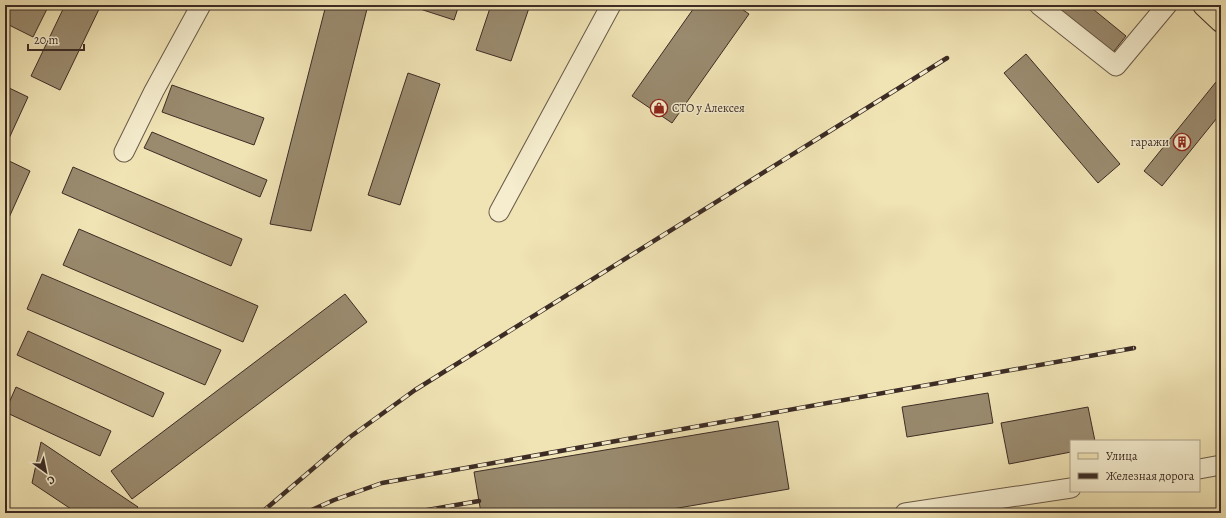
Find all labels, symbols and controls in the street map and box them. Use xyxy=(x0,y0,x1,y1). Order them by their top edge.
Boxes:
scale bar xyxy=(28,26,84,52)
text: 20 m xyxy=(34,32,58,48)
shop icon: СТО у Алексея xyxy=(649,98,669,118)
place label: СТО у Алексея xyxy=(672,100,745,116)
building icon: гаражи xyxy=(1172,132,1192,152)
place label: гаражи xyxy=(1131,134,1169,150)
legend xyxy=(1070,440,1200,492)
text: Улица xyxy=(1106,448,1138,464)
north arrow xyxy=(26,452,66,492)
text: Железная дорога xyxy=(1106,468,1195,484)
text: С xyxy=(44,472,58,488)

